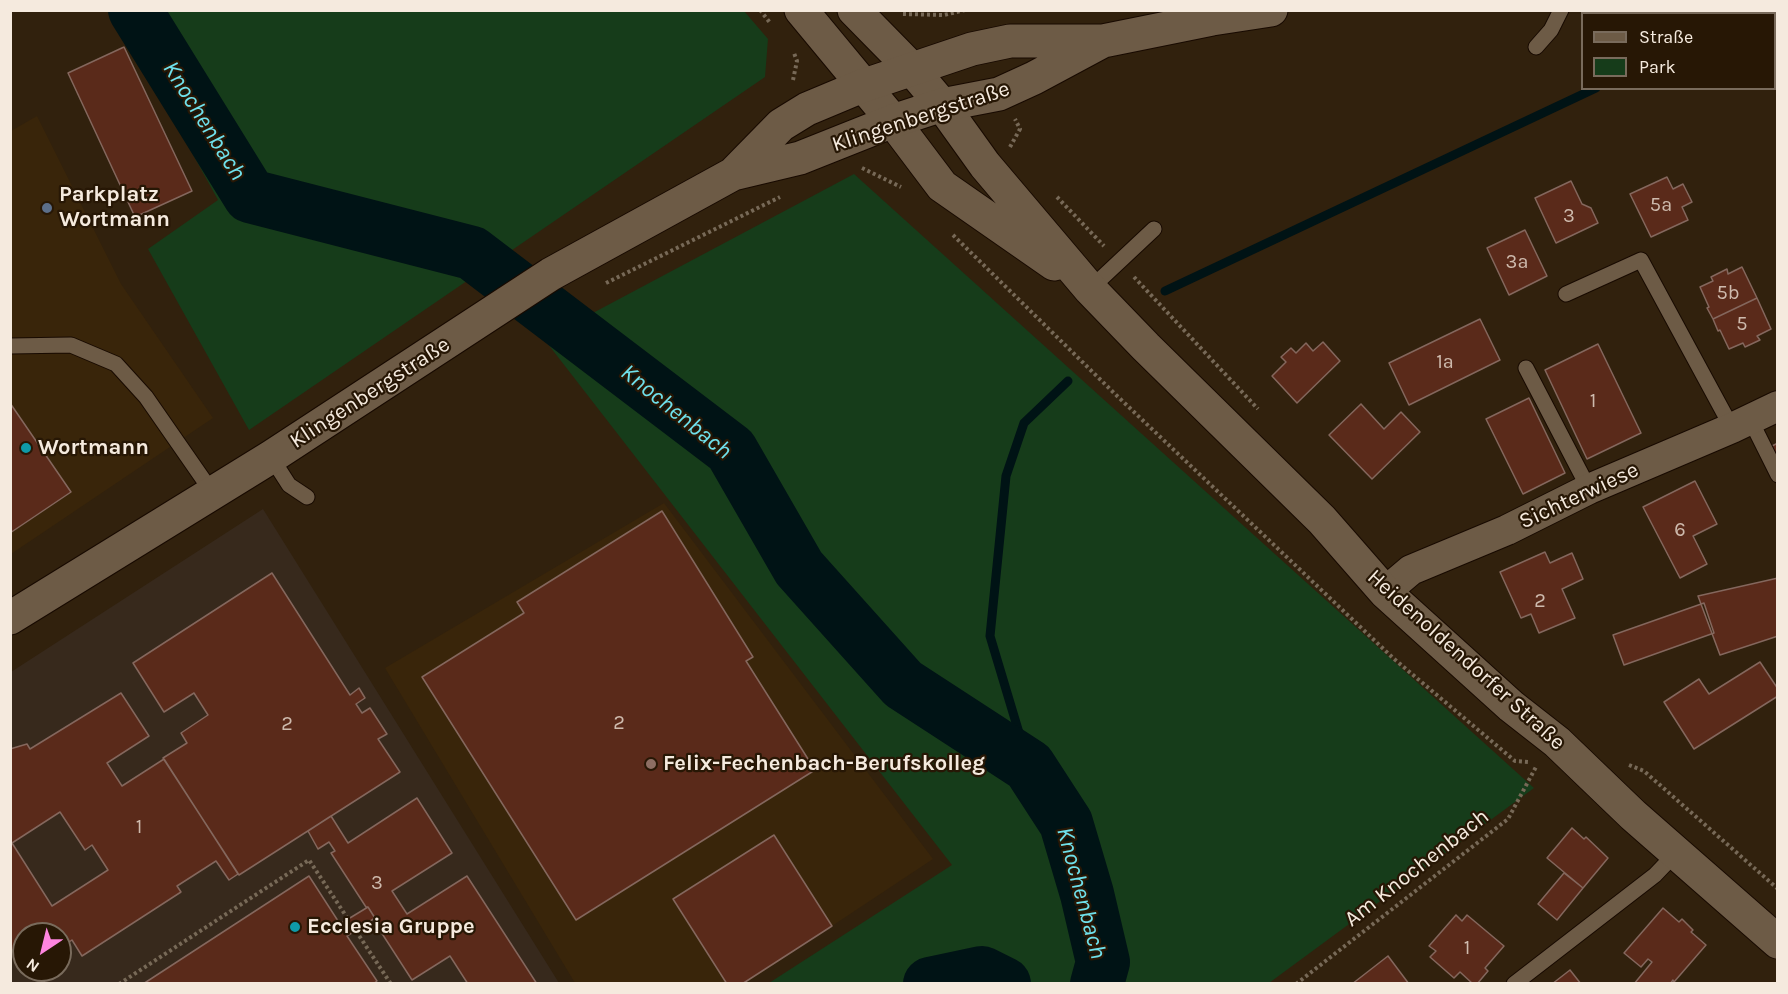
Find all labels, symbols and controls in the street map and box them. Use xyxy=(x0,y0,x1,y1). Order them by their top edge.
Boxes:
legend xyxy=(1581,12,1776,90)
text: Straße xyxy=(1639,26,1693,48)
water label: Knochenbach xyxy=(156,56,252,186)
text: Park xyxy=(1639,56,1676,78)
street label: Klingenbergstraße xyxy=(829,76,1013,158)
place label: Parkplatz Wortmann xyxy=(59,182,170,234)
house number: 5a xyxy=(1650,193,1672,217)
marker: Parkplatz Wortmann xyxy=(40,201,54,215)
house number: 3 xyxy=(1563,204,1575,228)
house number: 3a xyxy=(1506,250,1528,274)
house number: 5b xyxy=(1716,281,1740,305)
house number: 5 xyxy=(1736,312,1748,336)
street label: Klingenbergstraße xyxy=(285,331,455,455)
house number: 1a xyxy=(1436,350,1454,374)
water label: Knochenbach xyxy=(614,358,738,466)
house number: 1 xyxy=(1590,389,1596,413)
place label: Wortmann xyxy=(38,435,149,461)
marker: Wortmann xyxy=(19,441,33,455)
street label: Sichterwiese xyxy=(1515,457,1643,535)
house number: 6 xyxy=(1674,518,1686,542)
street label: Heidenoldendorfer Straße xyxy=(1362,564,1570,756)
house number: 2 xyxy=(1534,589,1546,613)
house number: 2 xyxy=(613,711,625,735)
house number: 2 xyxy=(281,712,293,736)
place label: Felix-Fechenbach-Berufskolleg xyxy=(663,751,985,777)
marker: Felix-Fechenbach-Berufskolleg xyxy=(644,757,658,771)
street label: Am Knochenbach xyxy=(1339,803,1495,933)
house number: 1 xyxy=(136,815,142,839)
water label: Knochenbach xyxy=(1050,824,1112,962)
house number: 3 xyxy=(371,871,383,895)
place label: Ecclesia Gruppe xyxy=(307,914,475,940)
marker: Ecclesia Gruppe xyxy=(288,920,302,934)
north arrow xyxy=(12,922,72,982)
house number: 1 xyxy=(1464,936,1470,960)
text: N xyxy=(22,954,43,977)

